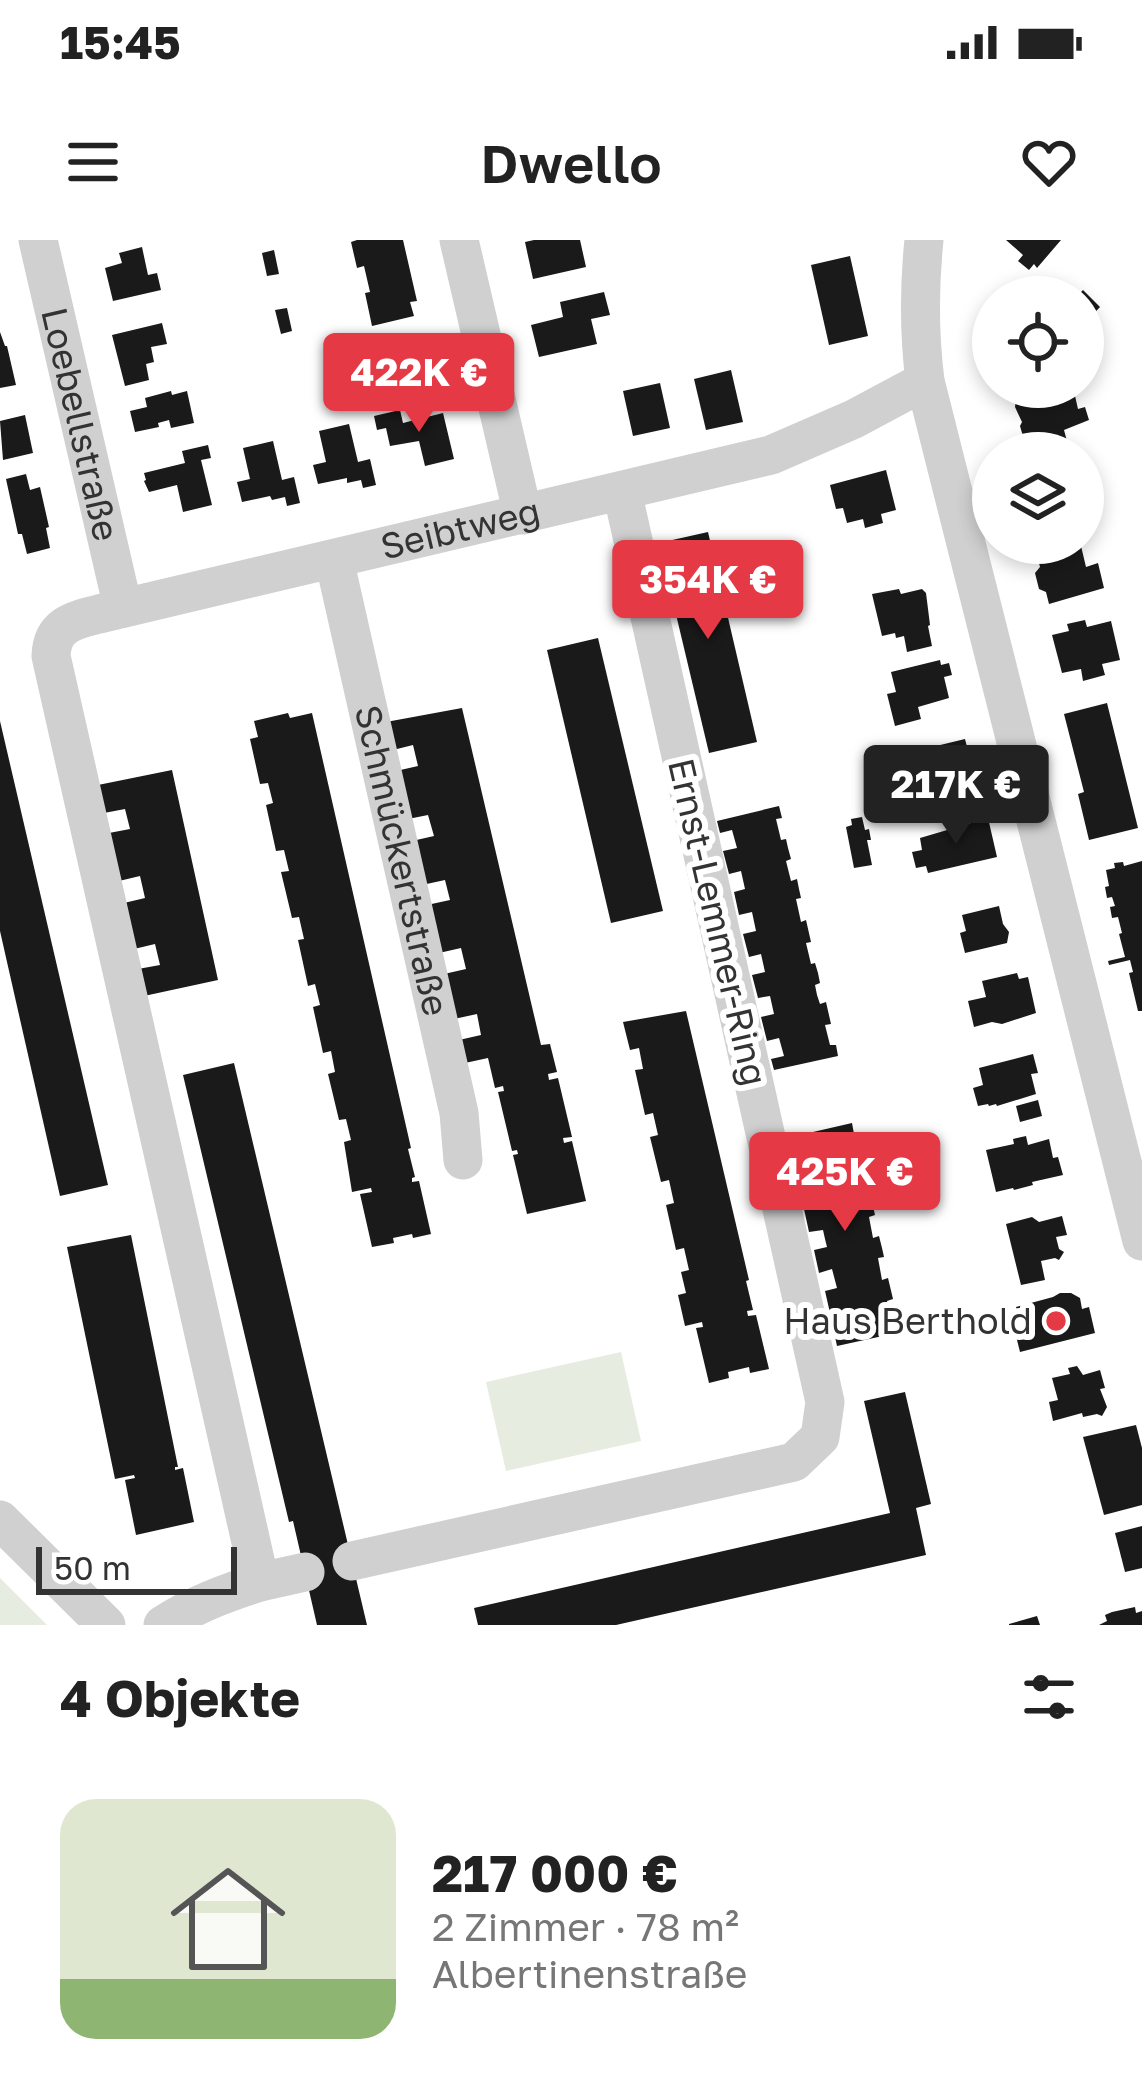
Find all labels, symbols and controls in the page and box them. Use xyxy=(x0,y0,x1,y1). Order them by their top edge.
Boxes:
text: 15:45 xyxy=(60,15,181,69)
icon: menu xyxy=(60,129,126,195)
icon: heart xyxy=(1016,129,1082,195)
text: Dwello xyxy=(480,130,662,195)
map controls xyxy=(972,276,1104,564)
button: locate xyxy=(972,276,1104,408)
street label: Loebellstraße xyxy=(33,303,129,545)
pin: 422K € xyxy=(321,333,517,435)
text: 422K € xyxy=(350,348,488,395)
button: layers xyxy=(972,432,1104,564)
street label: Seibtweg xyxy=(376,488,544,568)
pin: 354K € xyxy=(610,540,806,642)
text: 354K € xyxy=(639,555,777,602)
street label: Schmückertstraße xyxy=(347,701,458,1020)
pin: 217K € xyxy=(858,745,1054,847)
street label: Ernst-Lemmer-Ring xyxy=(660,754,777,1090)
text: 217K € xyxy=(891,760,1021,807)
pin: 425K € xyxy=(747,1132,943,1234)
text: 425K € xyxy=(776,1147,914,1194)
place label: Haus Berthold xyxy=(783,1299,1032,1342)
marker: Haus Berthold xyxy=(1043,1308,1069,1334)
scale bar xyxy=(36,1541,237,1594)
text: 50 m xyxy=(54,1548,131,1587)
icon: filters xyxy=(1016,1664,1082,1730)
text: 4 Objekte xyxy=(60,1667,300,1728)
text: 217 000 € xyxy=(432,1842,678,1903)
icon: home xyxy=(156,1847,300,1991)
text: 2 Zimmer · 78 m² xyxy=(432,1903,739,1950)
text: Albertinenstraße xyxy=(432,1950,747,1997)

